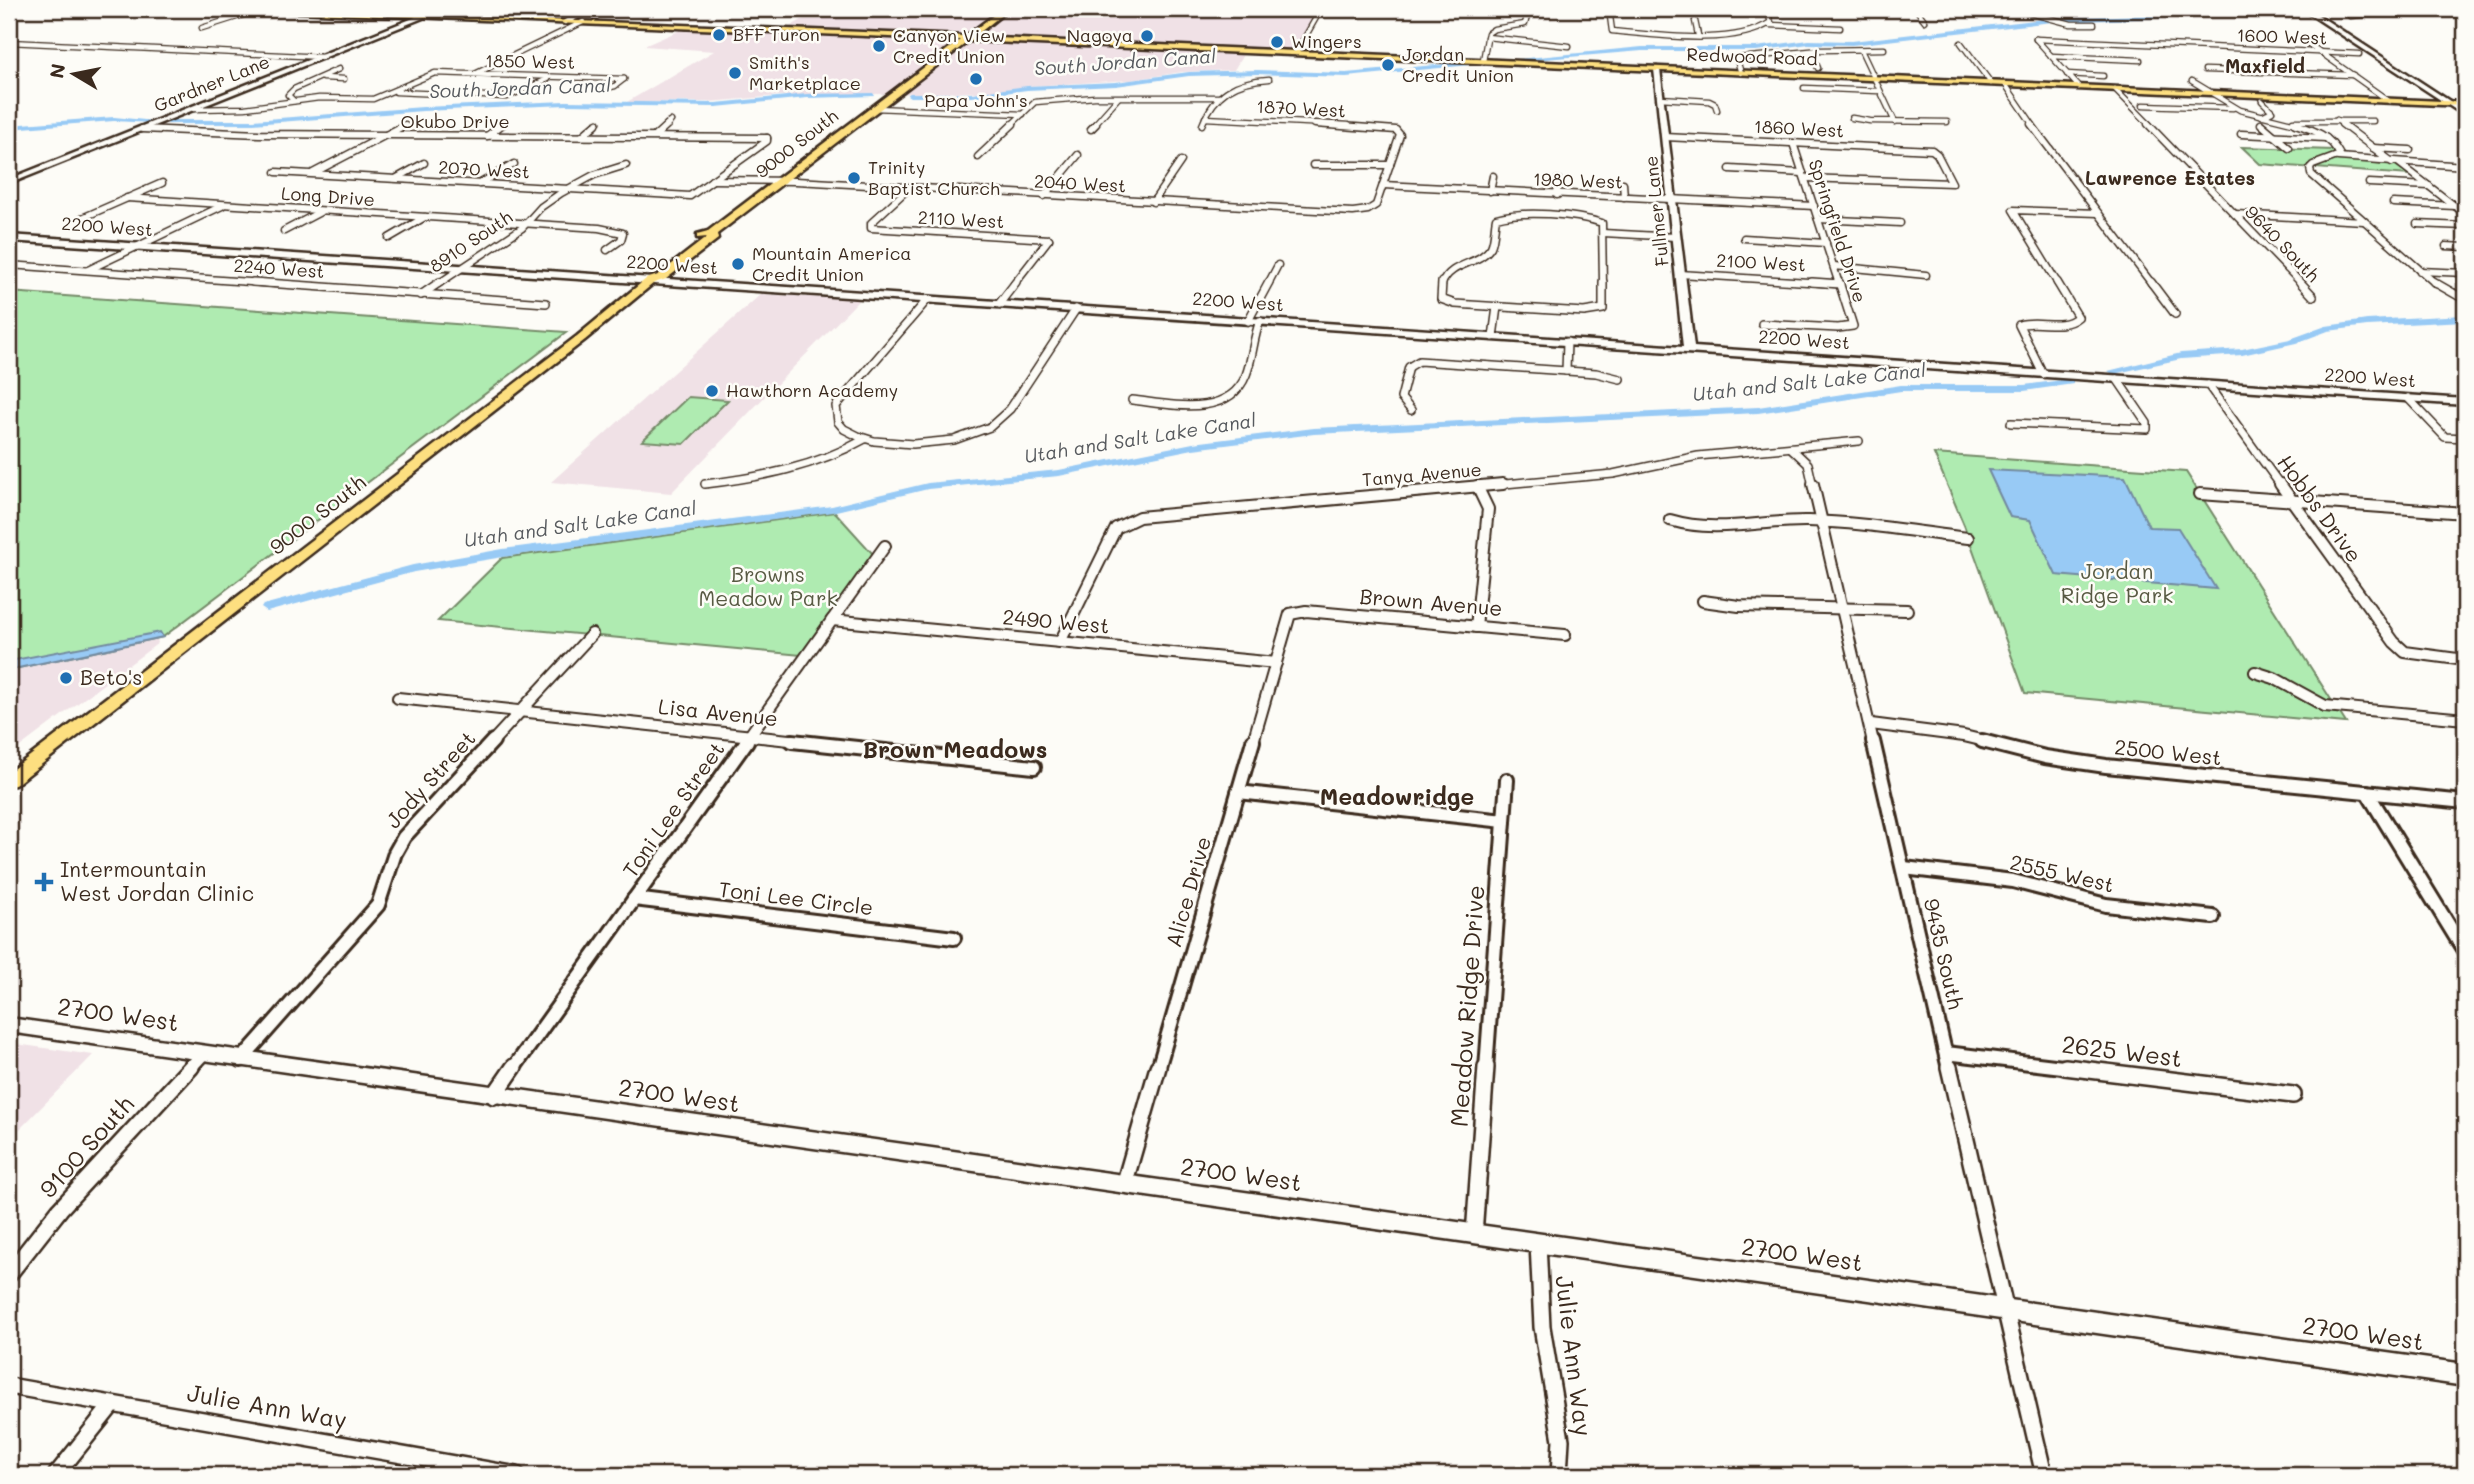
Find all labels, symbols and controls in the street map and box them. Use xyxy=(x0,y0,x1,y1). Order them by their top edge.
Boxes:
place label: BFF Turon xyxy=(733,22,820,46)
street label: 1600 West xyxy=(2236,22,2328,50)
place label: Canyon View Credit Union xyxy=(893,23,1005,68)
place label: Nagoya xyxy=(1067,23,1133,47)
marker: BFF Turon xyxy=(711,27,727,43)
marker: Nagoya xyxy=(1139,28,1155,44)
place label: Wingers xyxy=(1291,29,1362,53)
marker: Wingers xyxy=(1269,34,1285,50)
north arrow xyxy=(38,38,108,108)
marker: Canyon View Credit Union xyxy=(871,38,887,54)
place label: Jordan Credit Union xyxy=(1402,42,1514,87)
street label: Redwood Road xyxy=(1686,42,1818,70)
water label: South Jordan Canal xyxy=(1033,43,1217,80)
street label: 1850 West xyxy=(485,48,575,74)
street label: Gardner Lane xyxy=(150,49,273,117)
place label: Smith's Marketplace xyxy=(749,50,861,95)
district label: Maxfield xyxy=(2225,53,2305,78)
marker: Jordan Credit Union xyxy=(1380,57,1396,73)
text: N xyxy=(43,62,70,80)
marker: Smith's Marketplace xyxy=(727,65,743,81)
marker: Papa John's xyxy=(968,71,984,87)
water label: South Jordan Canal xyxy=(429,72,611,103)
place label: Papa John's xyxy=(924,88,1028,112)
street label: 1870 West xyxy=(1256,94,1346,122)
street label: 9000 South xyxy=(750,103,843,183)
street label: Okubo Drive xyxy=(400,109,510,133)
street label: 1860 West xyxy=(1753,114,1845,142)
street label: 2070 West xyxy=(438,155,530,183)
place label: Trinity Baptist Church xyxy=(868,155,1000,200)
street label: Fullmer Lane xyxy=(1638,155,1674,268)
street label: Springfield Drive xyxy=(1803,156,1872,305)
district label: Lawrence Estates xyxy=(2085,165,2255,190)
street label: 1980 West xyxy=(1533,166,1623,194)
street label: 2040 West xyxy=(1033,169,1127,197)
marker: Trinity Baptist Church xyxy=(846,170,862,186)
street label: Long Drive xyxy=(280,181,376,211)
street label: 9640 South xyxy=(2240,200,2325,287)
street label: 8910 South xyxy=(424,205,517,278)
street label: 2110 West xyxy=(917,205,1005,233)
street label: 2200 West xyxy=(61,211,154,241)
place label: Mountain America Credit Union xyxy=(752,241,912,286)
street label: 2100 West xyxy=(1716,248,1806,276)
street label: 2200 West xyxy=(626,249,719,279)
street label: 2240 West xyxy=(233,253,325,283)
marker: Mountain America Credit Union xyxy=(730,256,746,272)
street label: 2200 West xyxy=(1192,286,1285,316)
street label: 2200 West xyxy=(1758,324,1851,354)
water label: Utah and Salt Lake Canal xyxy=(1691,357,1927,406)
street label: 2200 West xyxy=(2324,362,2417,392)
place label: Hawthorn Academy xyxy=(726,378,898,402)
marker: Hawthorn Academy xyxy=(704,383,720,399)
water label: Utah and Salt Lake Canal xyxy=(1022,407,1258,468)
street label: Hobbs Drive xyxy=(2272,449,2368,567)
street label: Tanya Avenue xyxy=(1361,457,1483,491)
street label: 9000 South xyxy=(264,468,371,560)
water label: Utah and Salt Lake Canal xyxy=(462,495,698,552)
park label: Jordan Ridge Park xyxy=(2061,557,2173,608)
park label: Browns Meadow Park xyxy=(698,560,838,611)
street label: Brown Avenue xyxy=(1359,582,1504,621)
street label: 2490 West xyxy=(1002,602,1111,639)
place label: Beto's xyxy=(80,663,143,690)
marker: Beto's xyxy=(58,670,74,686)
street label: Lisa Avenue xyxy=(657,692,779,731)
street label: Jody Street xyxy=(379,725,481,833)
street label: 2500 West xyxy=(2113,732,2223,771)
district label: Brown Meadows xyxy=(863,734,1047,764)
street label: Toni Lee Street xyxy=(616,736,730,882)
district label: Meadowridge xyxy=(1320,781,1474,811)
street label: Alice Drive xyxy=(1159,833,1216,950)
street label: 2555 West xyxy=(2008,847,2117,898)
place label: Intermountain West Jordan Clinic xyxy=(60,855,254,906)
marker: Intermountain West Jordan Clinic xyxy=(34,872,54,892)
street label: Toni Lee Circle xyxy=(717,875,875,920)
street label: Meadow Ridge Drive xyxy=(1443,884,1490,1128)
street label: 9435 South xyxy=(1919,896,1970,1012)
street label: 2700 West xyxy=(56,990,181,1037)
street label: 2625 West xyxy=(2060,1028,2184,1073)
street label: 2700 West xyxy=(617,1071,742,1118)
street label: 9100 South xyxy=(32,1088,140,1204)
street label: 2700 West xyxy=(1179,1150,1304,1197)
street label: 2700 West xyxy=(1740,1230,1865,1277)
street label: Julie Ann Way xyxy=(1549,1274,1600,1438)
street label: 2700 West xyxy=(2301,1309,2426,1356)
street label: Julie Ann Way xyxy=(185,1376,350,1435)

